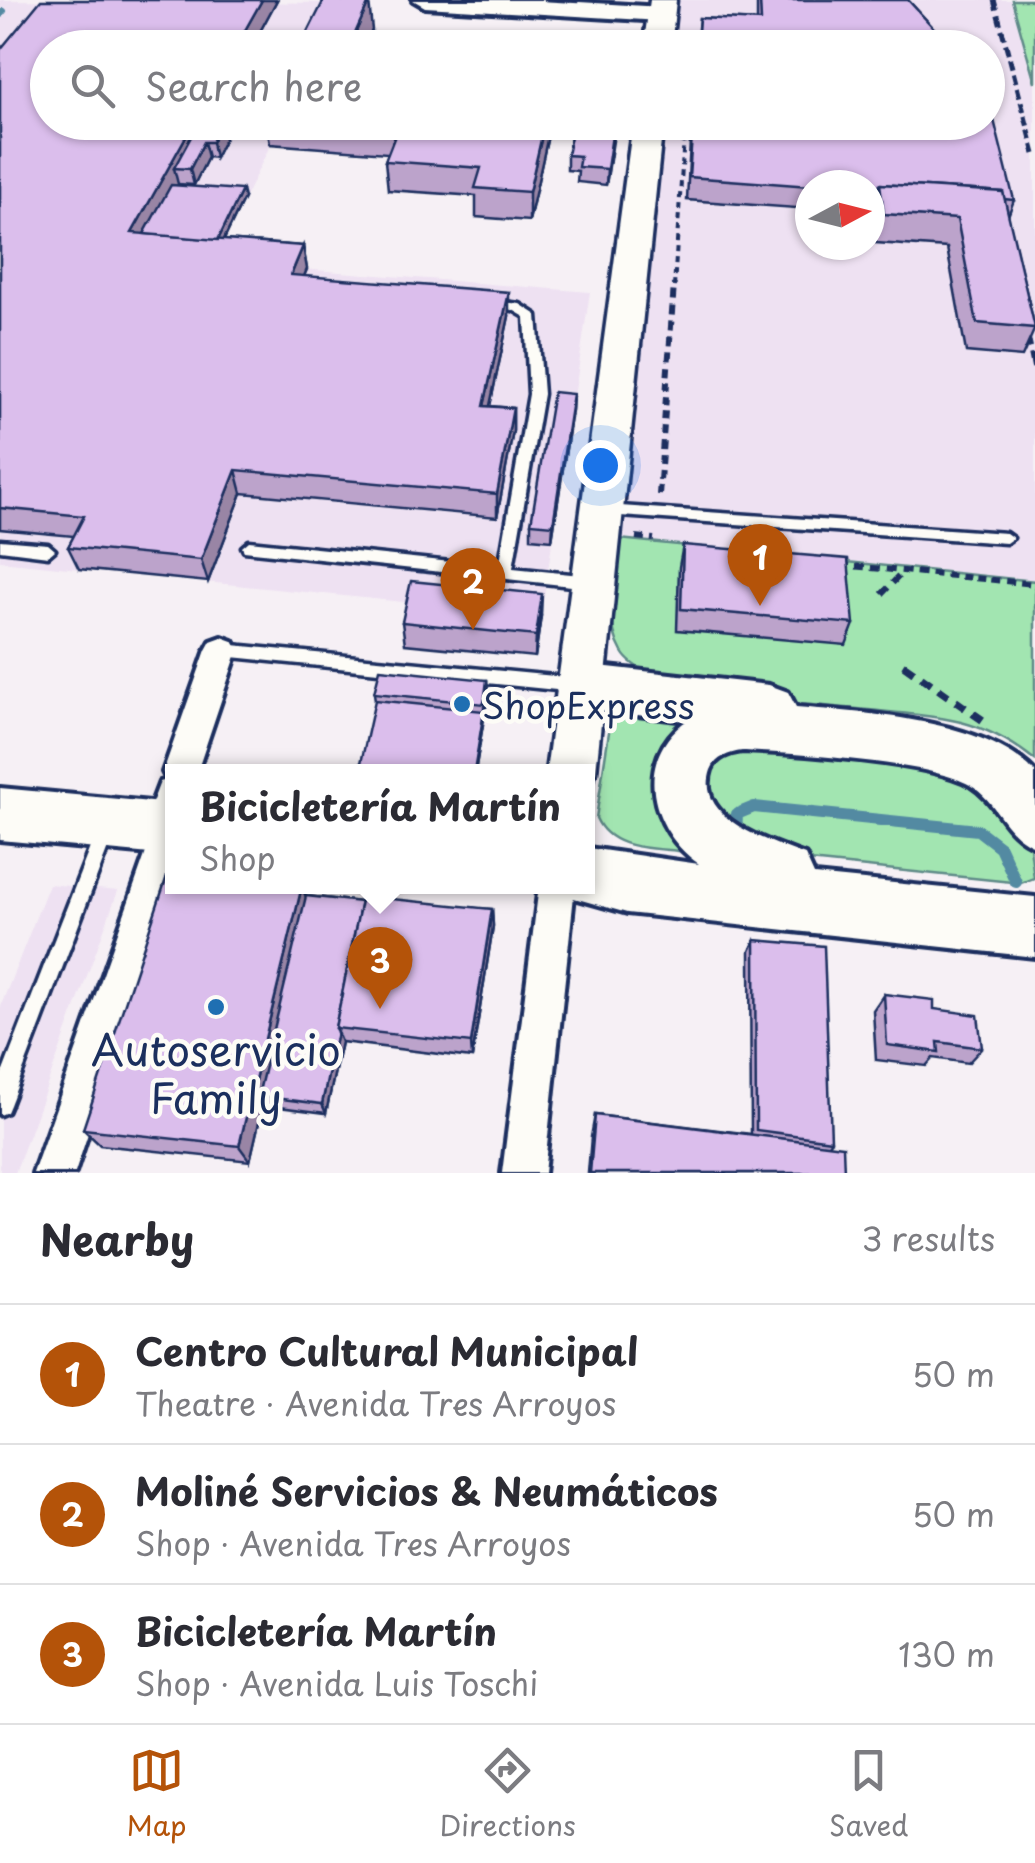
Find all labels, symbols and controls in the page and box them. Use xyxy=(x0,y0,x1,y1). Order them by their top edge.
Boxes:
search box xyxy=(30,30,1005,140)
text: Search here xyxy=(145,57,362,114)
icon: search xyxy=(65,58,120,113)
north arrow xyxy=(795,170,885,260)
your location xyxy=(575,440,626,491)
pin: 1 xyxy=(728,524,792,606)
pin: 2 xyxy=(440,548,506,630)
place label: ShopExpress xyxy=(482,678,694,731)
marker: ShopExpress xyxy=(451,693,473,715)
popup xyxy=(165,764,595,894)
text: Bicicletería Martín xyxy=(199,777,561,834)
text: Shop xyxy=(199,834,276,882)
pin: 3 xyxy=(348,926,412,1009)
marker: Autoservicio Family xyxy=(205,996,227,1018)
place label: Autoservicio Family xyxy=(91,1017,341,1128)
text: Nearby xyxy=(40,1207,194,1270)
text: 3 results xyxy=(861,1214,995,1262)
text: Centro Cultural Municipal xyxy=(135,1322,639,1379)
text: 1 xyxy=(65,1350,80,1398)
text: 50 m xyxy=(912,1350,995,1398)
text: Theatre · Avenida Tres Arroyos xyxy=(135,1379,616,1427)
text: Moliné Servicios & Neumáticos xyxy=(135,1462,718,1519)
text: 2 xyxy=(61,1490,84,1538)
text: 50 m xyxy=(912,1490,995,1538)
text: Shop · Avenida Tres Arroyos xyxy=(135,1519,571,1567)
text: Bicicletería Martín xyxy=(135,1602,497,1659)
text: 3 xyxy=(62,1630,83,1678)
text: 130 m xyxy=(898,1630,995,1678)
text: Shop · Avenida Luis Toschi xyxy=(135,1659,538,1707)
tab: Map xyxy=(127,1743,186,1846)
tab: Directions xyxy=(440,1743,576,1846)
tab: Saved xyxy=(829,1743,908,1846)

